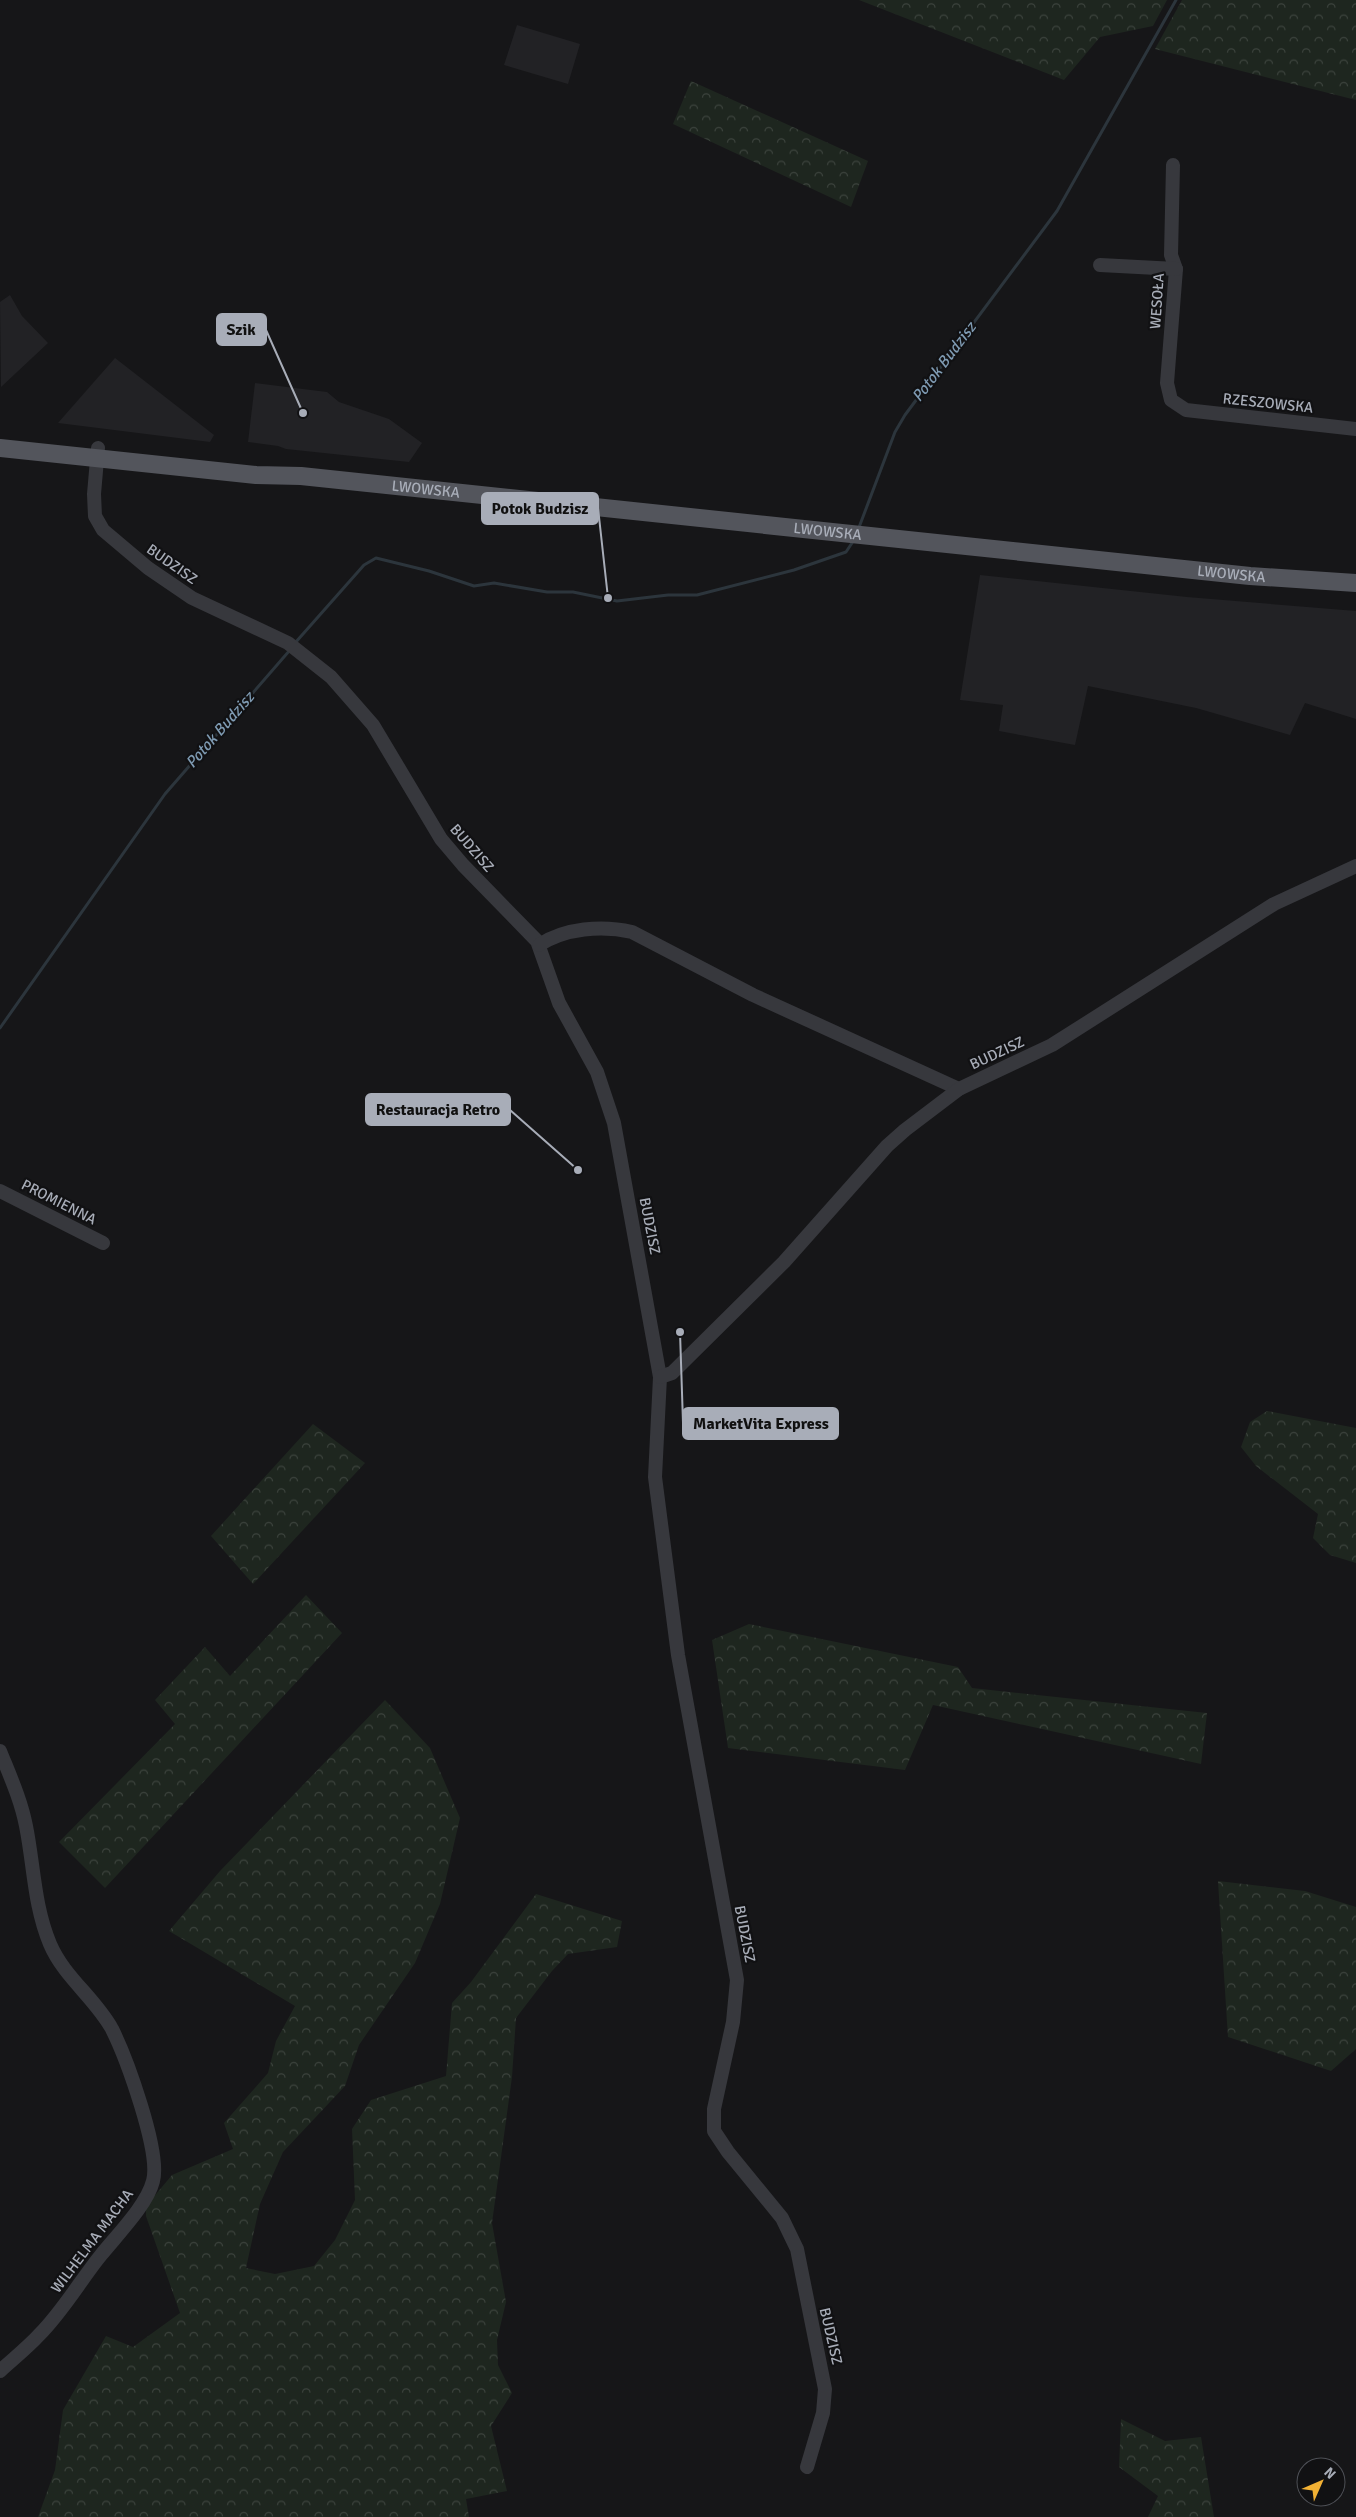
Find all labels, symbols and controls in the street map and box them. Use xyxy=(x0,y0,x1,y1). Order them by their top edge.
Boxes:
street label: WESOŁA xyxy=(1146,272,1168,330)
callout: Szik xyxy=(217,314,266,345)
water label: Potok Budzisz xyxy=(908,317,982,406)
text: Szik xyxy=(226,320,256,340)
street label: RZESZOWSKA xyxy=(1222,389,1314,417)
street label: LWOWSKA xyxy=(391,477,461,502)
callout: Potok Budzisz xyxy=(482,493,598,524)
text: Potok Budzisz xyxy=(492,499,588,519)
street label: LWOWSKA xyxy=(793,519,863,544)
street label: BUDZISZ xyxy=(143,540,201,588)
street label: LWOWSKA xyxy=(1196,562,1266,586)
water label: Potok Budzisz xyxy=(181,686,260,772)
street label: BUDZISZ xyxy=(446,820,498,876)
street label: BUDZISZ xyxy=(967,1033,1027,1073)
callout: Restauracja Retro xyxy=(366,1094,510,1125)
text: Restauracja Retro xyxy=(376,1100,500,1120)
street label: PROMIENNA xyxy=(19,1175,99,1229)
street label: BUDZISZ xyxy=(636,1196,664,1256)
callout: MarketVita Express xyxy=(683,1408,838,1439)
text: MarketVita Express xyxy=(693,1414,829,1434)
street label: BUDZISZ xyxy=(731,1904,759,1964)
street label: WILHELMA MACHA xyxy=(47,2186,137,2296)
street label: BUDZISZ xyxy=(816,2306,846,2366)
north arrow xyxy=(1296,2457,1346,2507)
text: N xyxy=(1320,2464,1339,2483)

